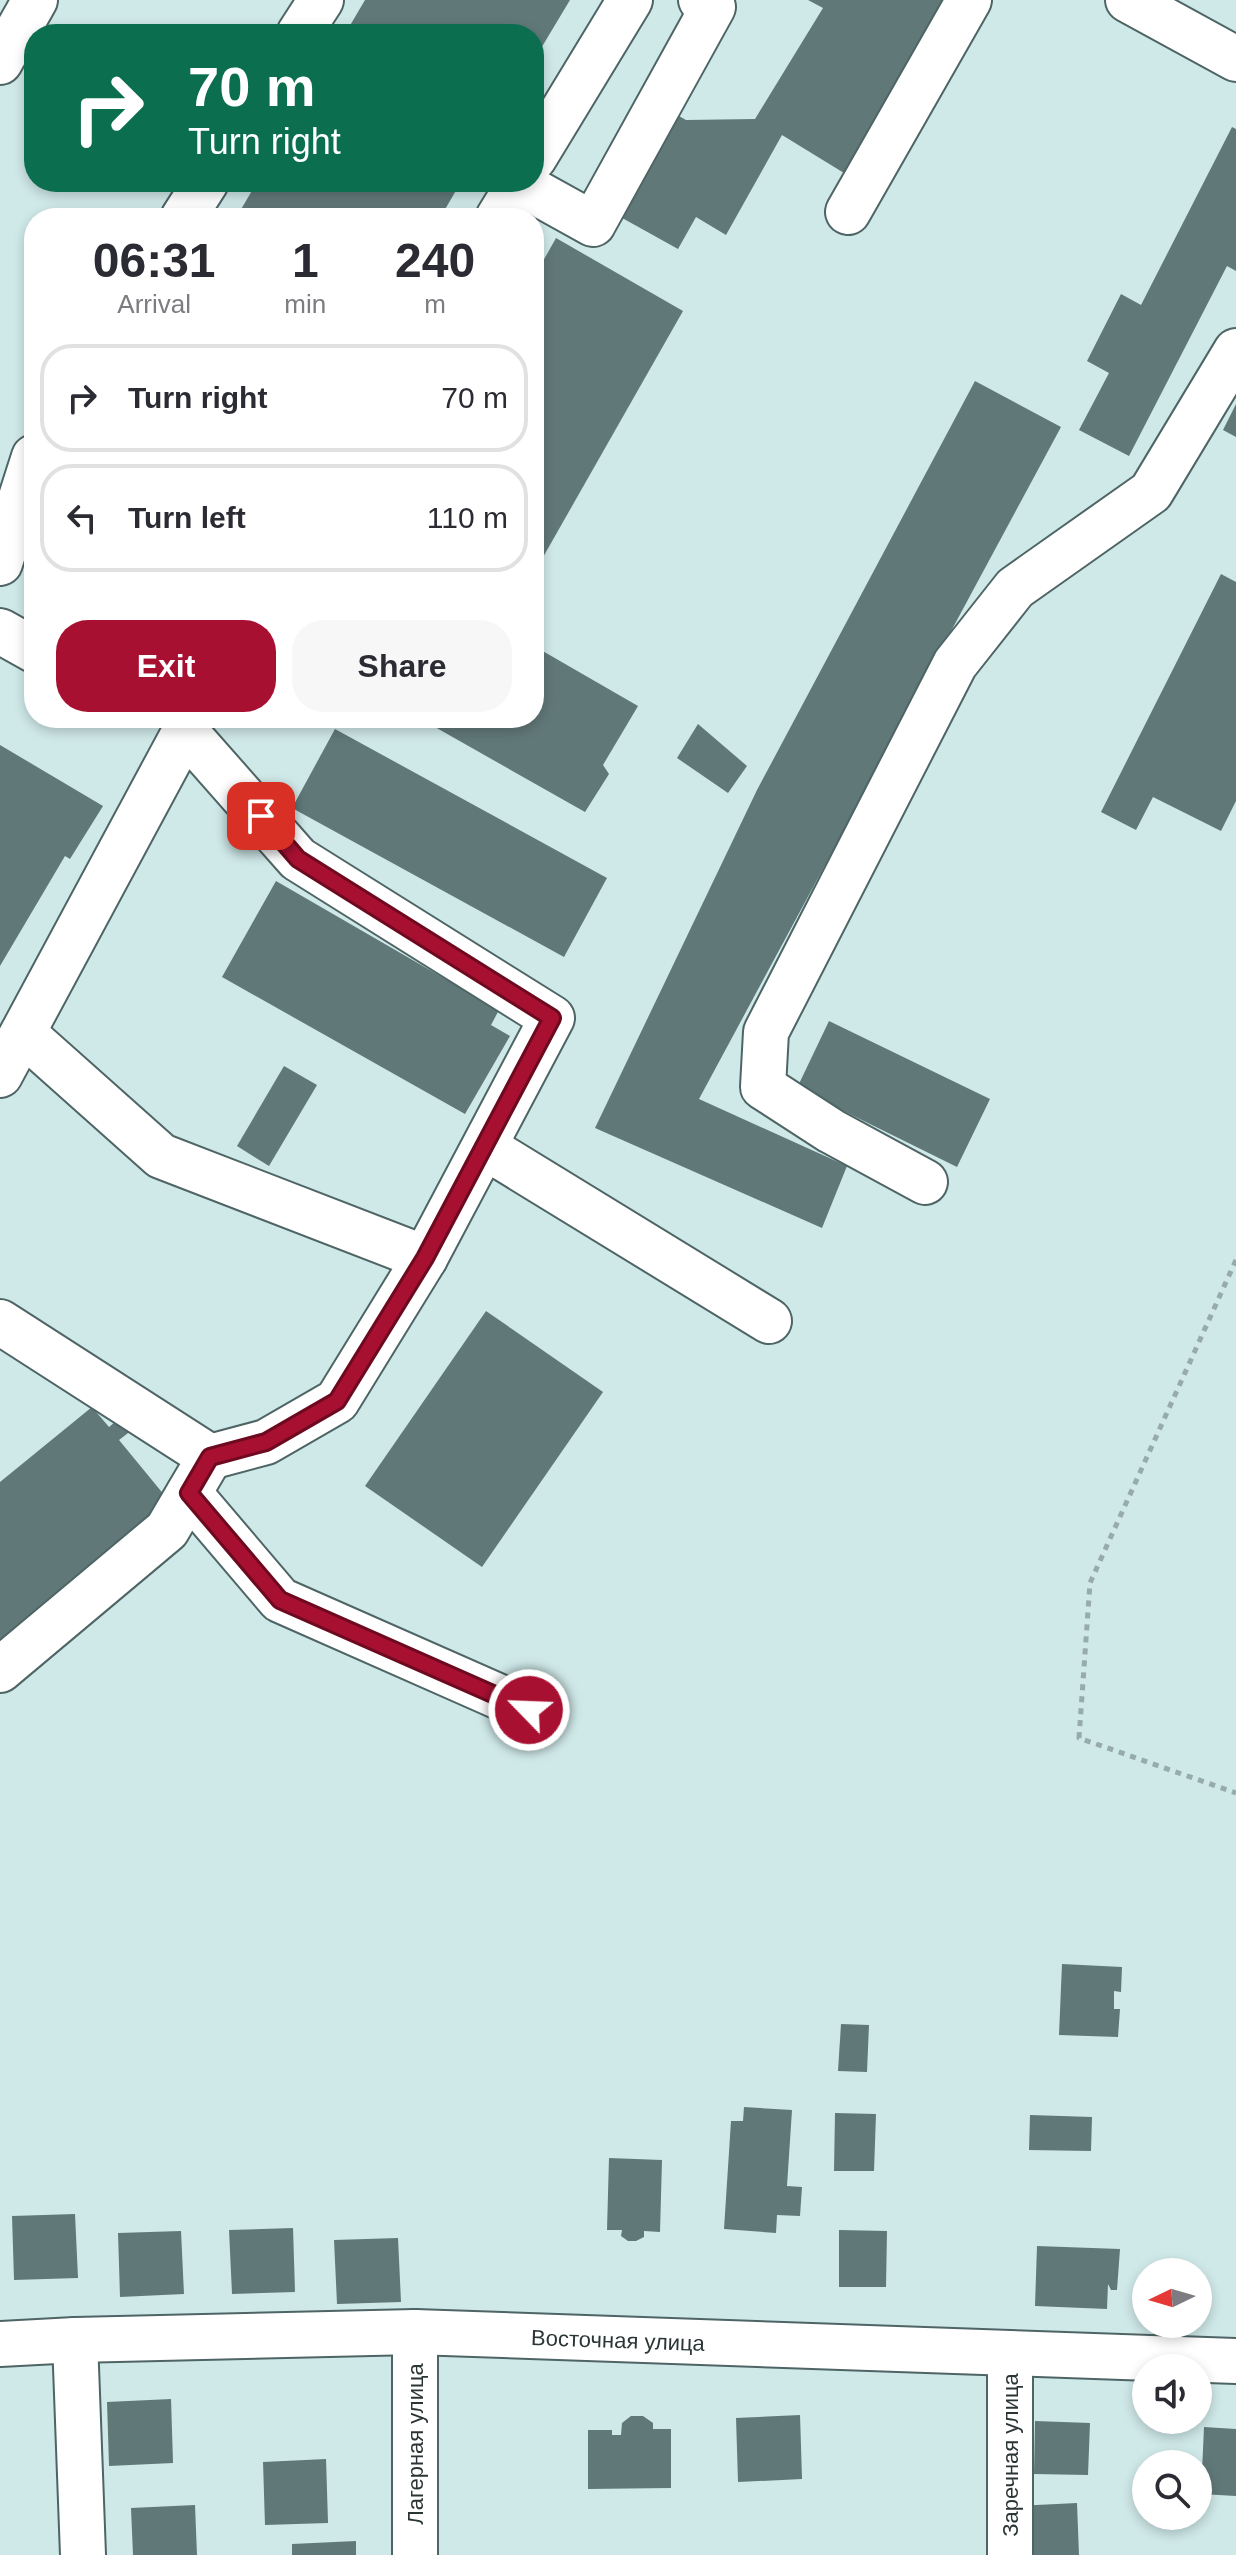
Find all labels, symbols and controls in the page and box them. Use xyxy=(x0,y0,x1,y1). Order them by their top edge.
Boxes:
text: 70 m xyxy=(188,55,316,118)
icon: right xyxy=(56,56,160,160)
text: Turn right xyxy=(188,121,341,162)
text: 06:31 xyxy=(93,234,216,287)
text: 1 xyxy=(292,234,319,287)
text: 240 xyxy=(395,234,475,287)
text: Arrival xyxy=(117,289,191,319)
text: min xyxy=(284,289,326,319)
text: m xyxy=(424,289,446,319)
icon: right xyxy=(60,376,104,420)
text: Turn right xyxy=(128,381,267,414)
text: 70 m xyxy=(441,381,508,414)
icon: left xyxy=(60,496,104,540)
text: Turn left xyxy=(128,501,246,534)
text: 110 m xyxy=(427,501,508,534)
button: Exit xyxy=(56,620,276,712)
button: Share xyxy=(292,620,512,712)
pin xyxy=(227,782,295,850)
icon: arrive xyxy=(239,794,283,838)
position arrow xyxy=(487,1668,571,1752)
north arrow xyxy=(1132,2258,1212,2338)
map controls xyxy=(1132,2258,1212,2530)
street label: Восточная улица xyxy=(531,2325,706,2356)
button: sound xyxy=(1132,2354,1212,2434)
street label: Лагерная улица xyxy=(403,2362,428,2525)
street label: Заречная улица xyxy=(998,2372,1023,2537)
button: search xyxy=(1132,2450,1212,2530)

